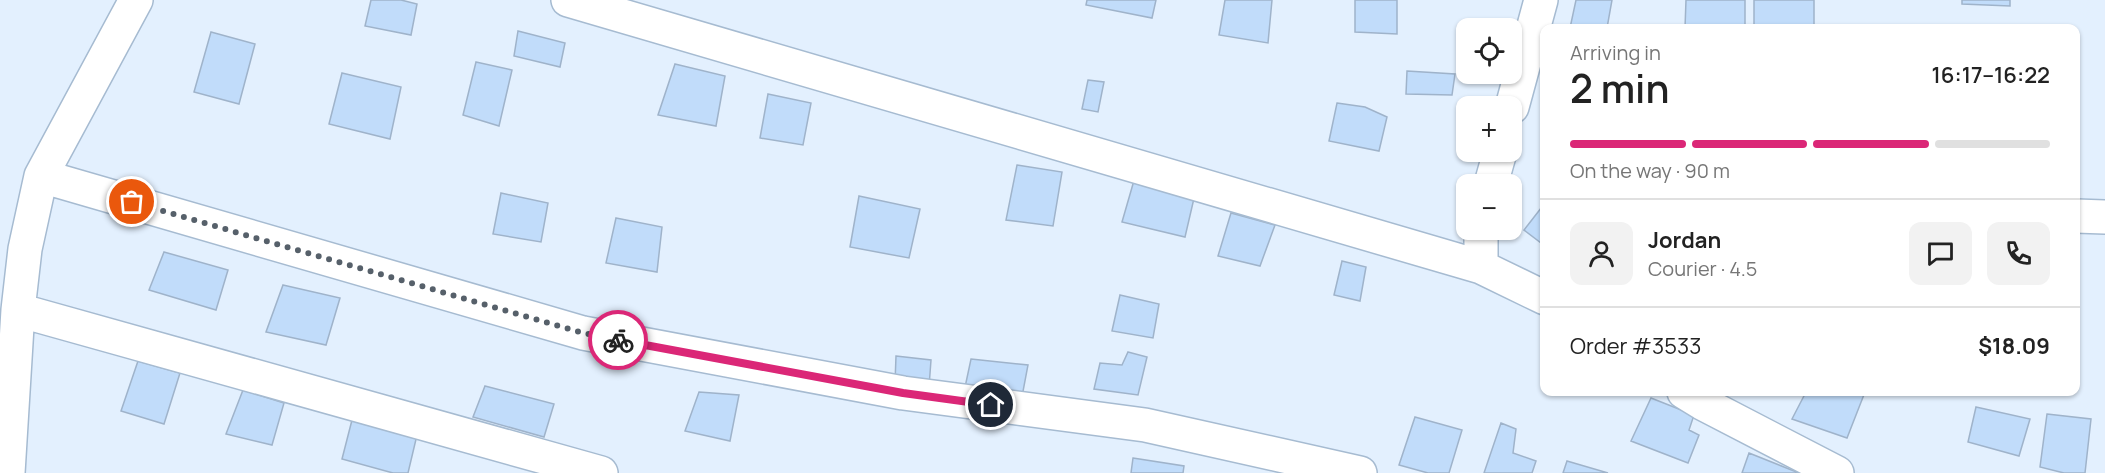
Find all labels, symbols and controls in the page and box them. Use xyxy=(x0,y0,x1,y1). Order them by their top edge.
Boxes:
map controls xyxy=(1456,18,1522,240)
button: locate xyxy=(1456,18,1522,84)
text: Arriving in xyxy=(1570,39,1661,66)
text: 16:17–16:22 xyxy=(1932,60,2050,90)
text: 2 min xyxy=(1570,61,1669,115)
button: + xyxy=(1456,96,1522,162)
text: On the way · 90 m xyxy=(1570,157,1730,184)
button: − xyxy=(1456,174,1522,240)
pin xyxy=(106,176,157,227)
icon: bag xyxy=(115,185,148,218)
button: person xyxy=(1570,222,1633,285)
button: chat xyxy=(1909,222,1972,285)
button: phone xyxy=(1987,222,2050,285)
text: Jordan xyxy=(1648,225,1721,255)
text: Courier · 4.5 xyxy=(1648,255,1757,282)
courier xyxy=(588,310,648,370)
icon: bike xyxy=(602,324,635,357)
text: Order #3533 xyxy=(1570,331,1701,361)
text: $18.09 xyxy=(1978,331,2050,361)
pin xyxy=(965,379,1016,430)
icon: home xyxy=(974,388,1007,421)

